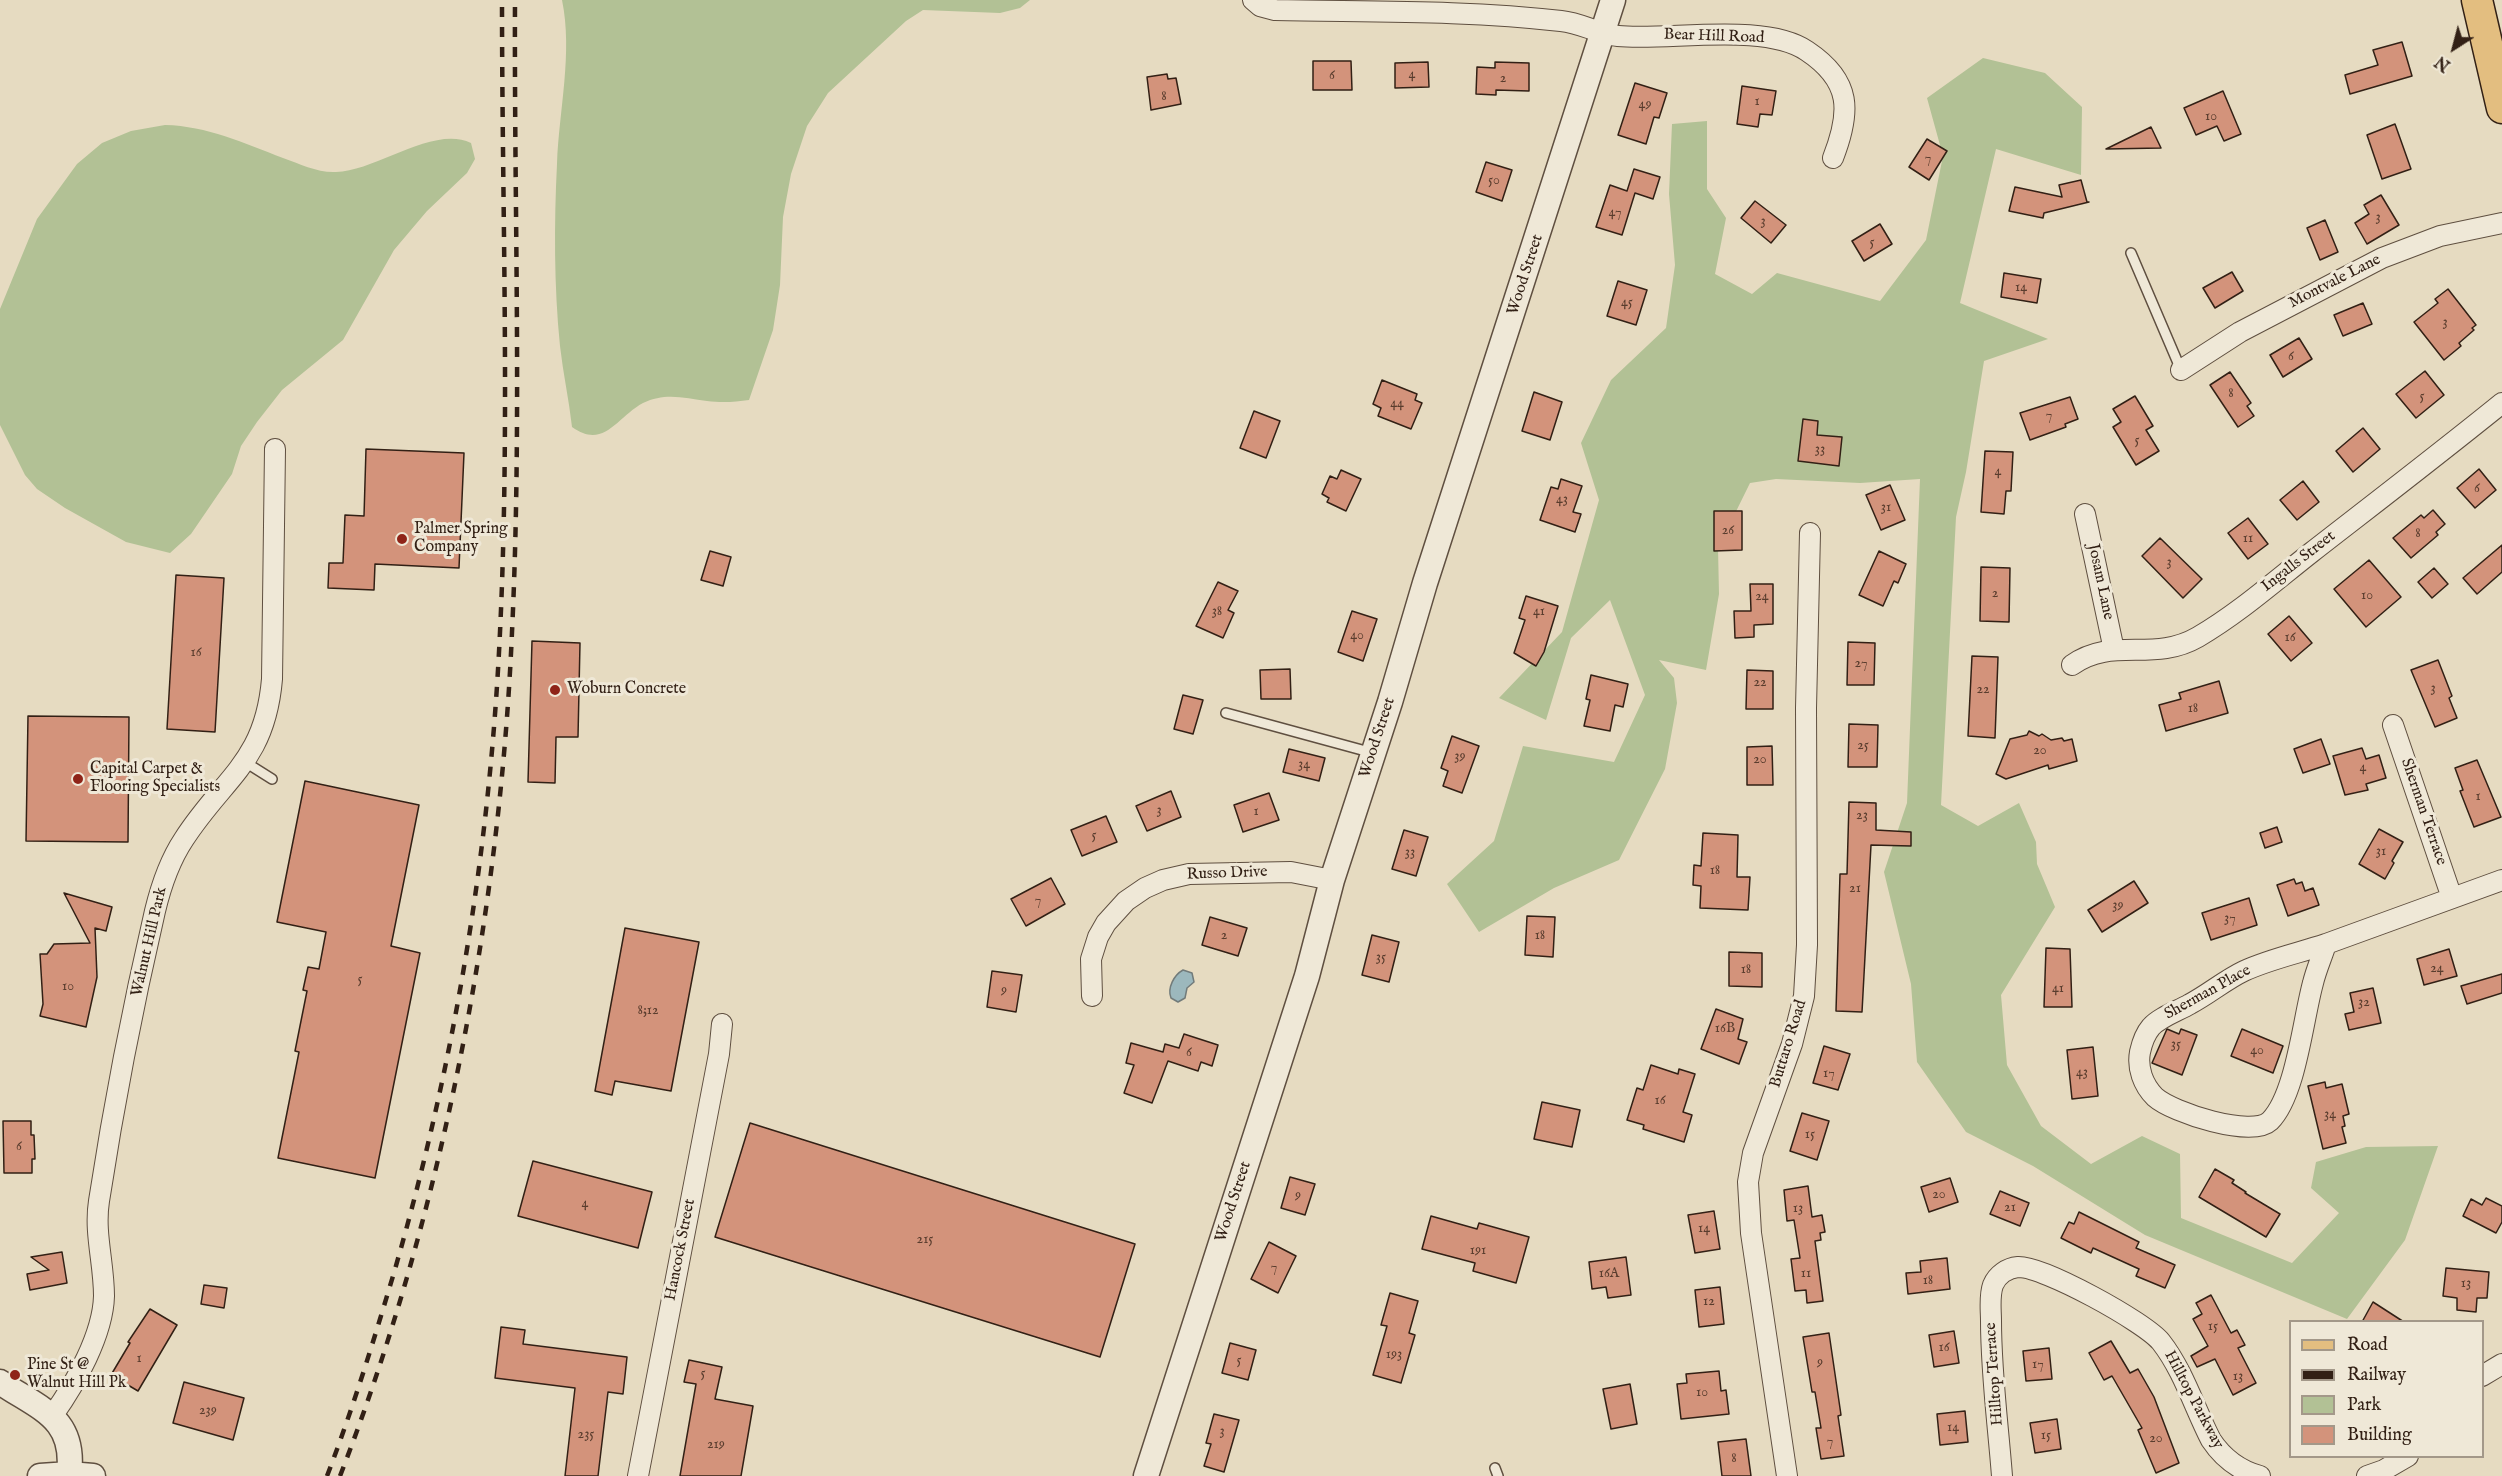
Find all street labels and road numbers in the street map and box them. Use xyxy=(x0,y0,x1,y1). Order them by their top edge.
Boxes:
street label: Bear Hill Road xyxy=(1663,26,1765,48)
street label: Wood Street xyxy=(1504,232,1548,318)
street label: Montvale Lane xyxy=(2286,251,2384,313)
street label: Ingalls Street xyxy=(2258,527,2340,597)
street label: Josam Lane xyxy=(2083,542,2117,622)
street label: Wood Street xyxy=(1356,695,1400,781)
street label: Sherman Terrace xyxy=(2396,756,2450,868)
street label: Russo Drive xyxy=(1186,863,1268,885)
street label: Walnut Hill Park xyxy=(128,885,172,999)
street label: Sherman Place xyxy=(2161,961,2255,1025)
street label: Buttaro Road xyxy=(1767,998,1811,1090)
street label: Wood Street xyxy=(1212,1159,1256,1245)
street label: Hancock Street xyxy=(662,1197,700,1303)
street label: Hilltop Terrace xyxy=(1982,1322,2008,1426)
street label: Hilltop Parkway xyxy=(2159,1348,2227,1452)

